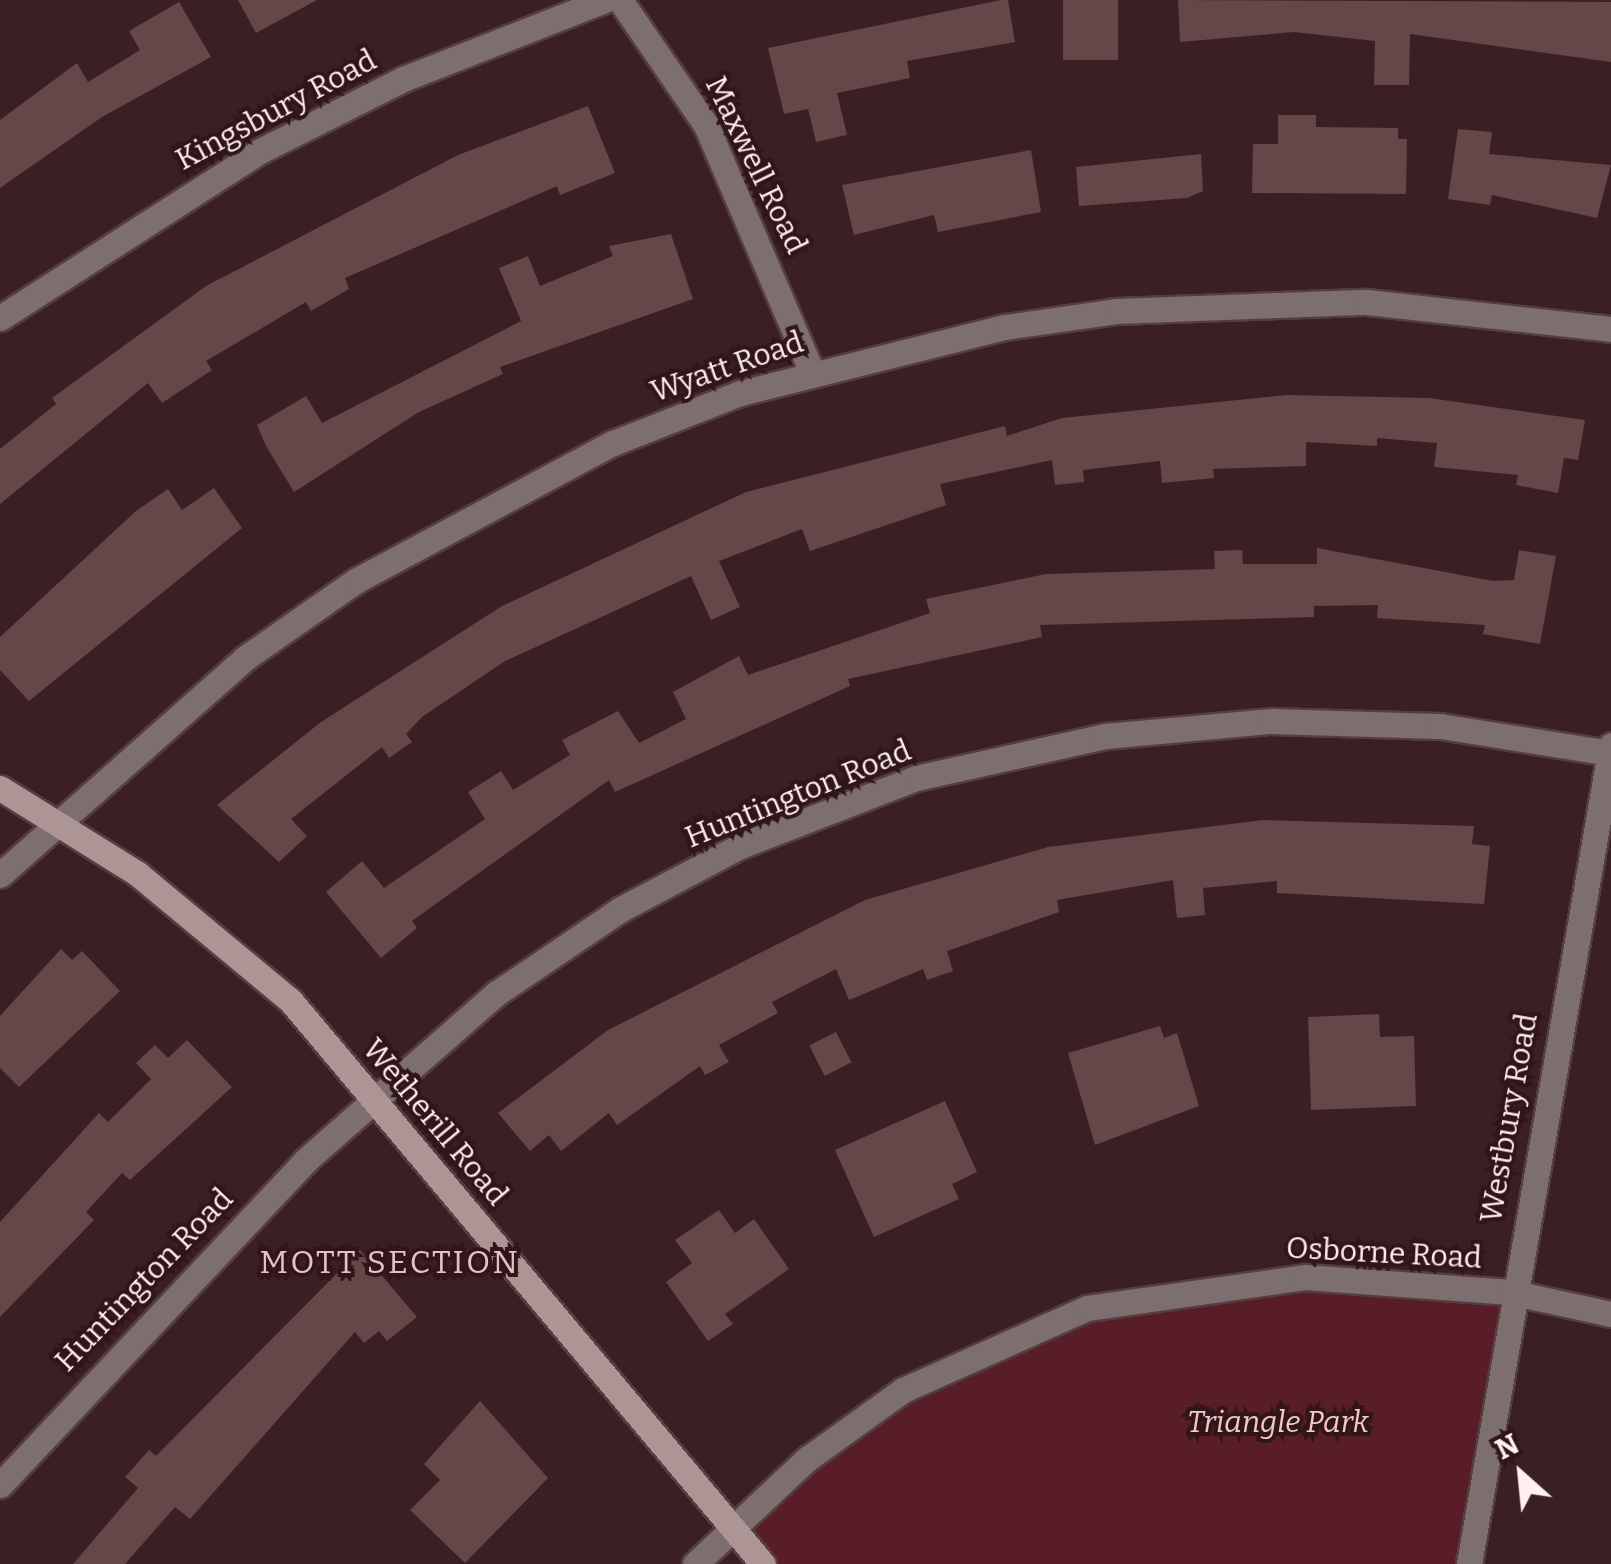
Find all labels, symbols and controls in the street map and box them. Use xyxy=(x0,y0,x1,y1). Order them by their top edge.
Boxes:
street label: Kingsbury Road xyxy=(170,42,382,178)
street label: Maxwell Road xyxy=(698,71,814,259)
street label: Wyatt Road xyxy=(646,324,808,410)
street label: Huntington Road xyxy=(680,732,916,856)
street label: Westbury Road xyxy=(1473,1011,1545,1225)
street label: Wetherill Road xyxy=(355,1031,515,1213)
street label: Huntington Road xyxy=(48,1181,240,1379)
street label: Osborne Road xyxy=(1285,1230,1483,1276)
district label: MOTT SECTION xyxy=(260,1243,520,1281)
park label: Triangle Park xyxy=(1187,1404,1369,1440)
north arrow xyxy=(1471,1424,1571,1524)
text: N xyxy=(1490,1427,1524,1466)

